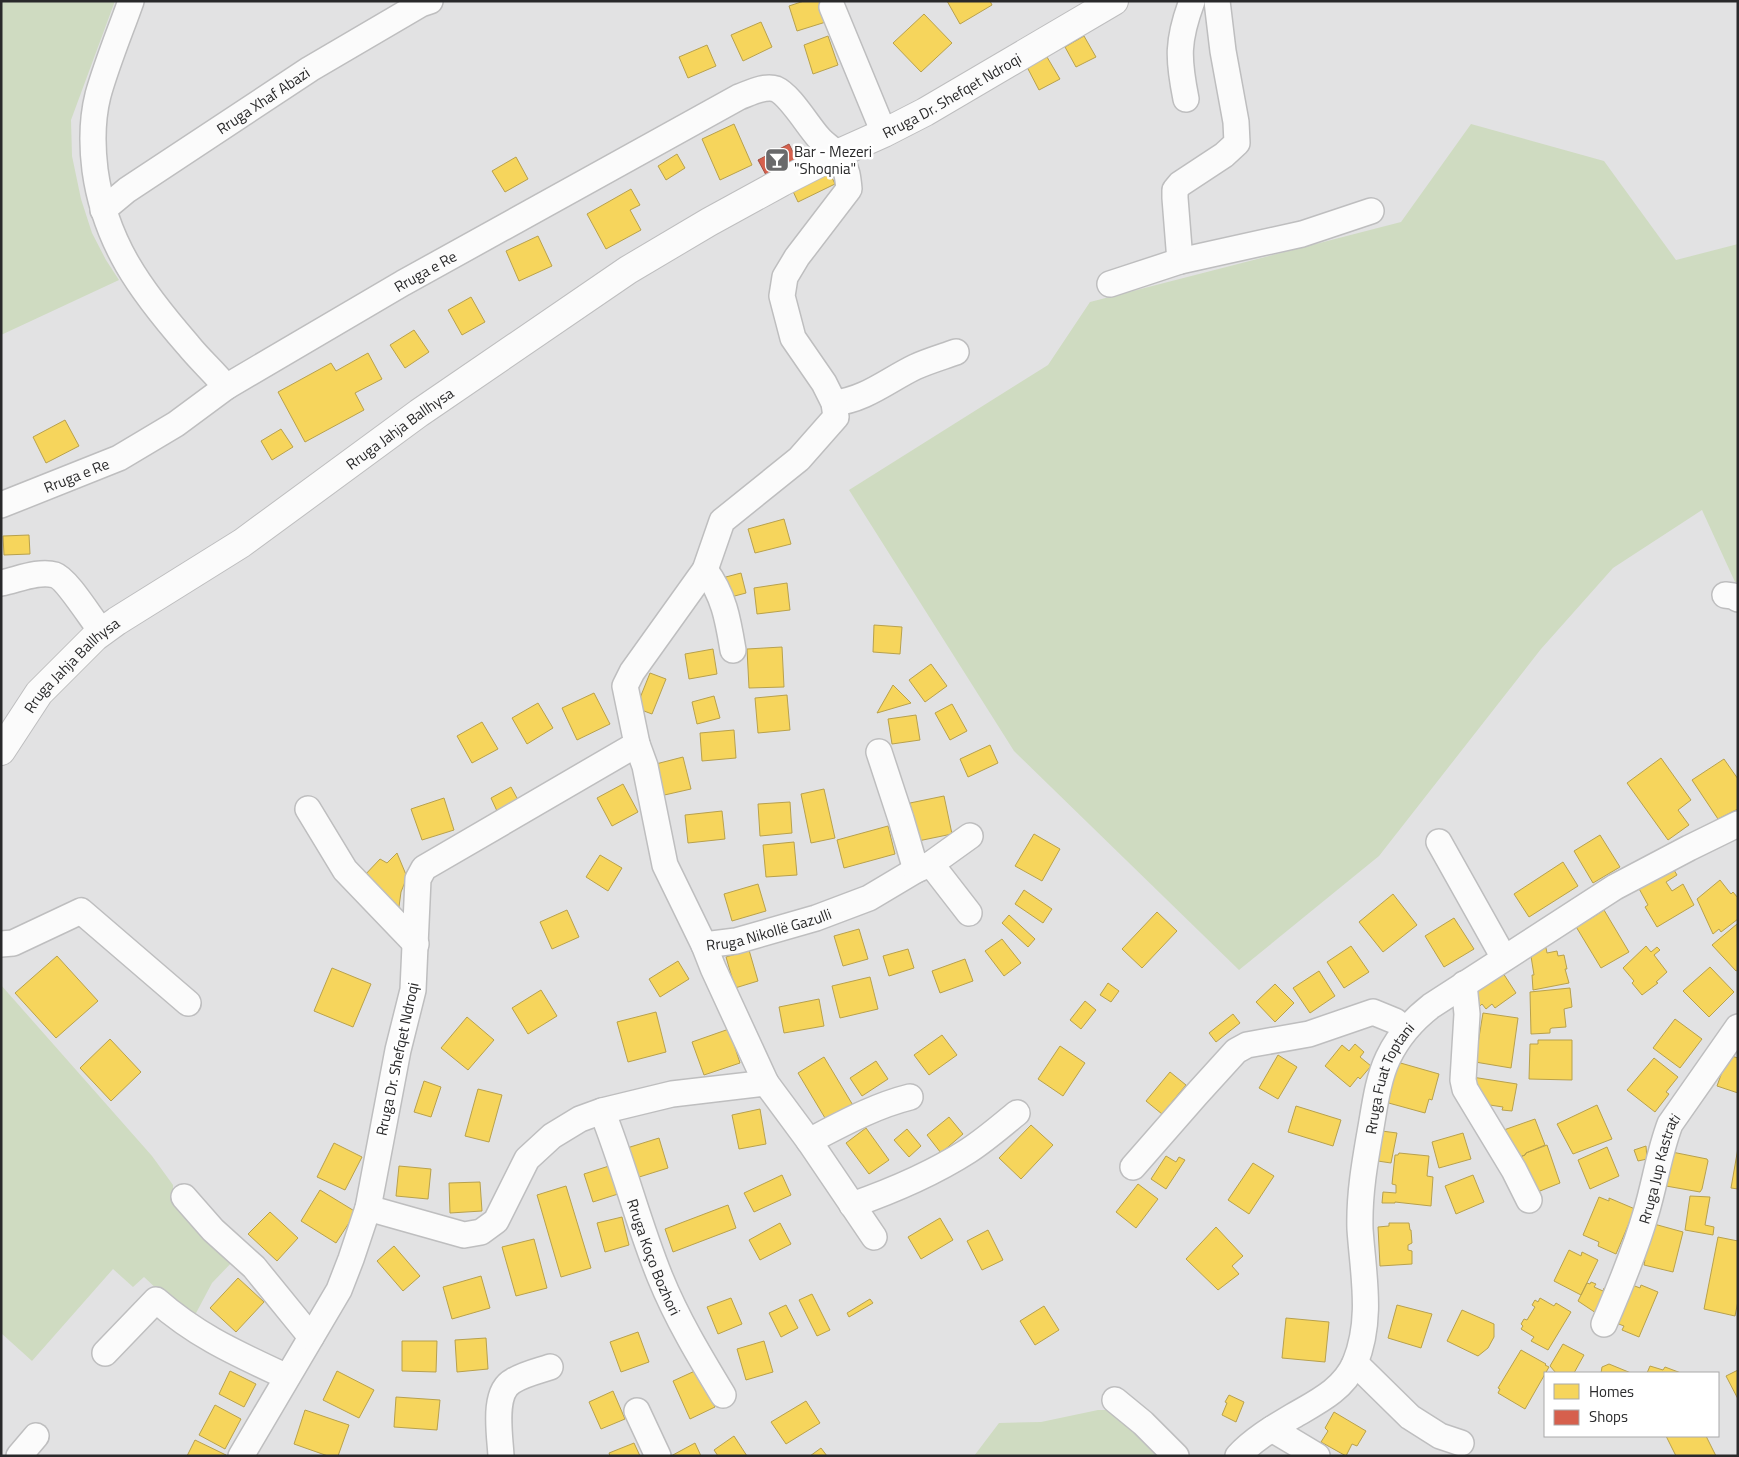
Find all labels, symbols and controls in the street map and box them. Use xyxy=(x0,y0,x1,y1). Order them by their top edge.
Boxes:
street label: Rruga Dr. Shefqet Ndroqi xyxy=(878,47,1025,144)
street label: Rruga Xhaf Abazi xyxy=(212,61,314,140)
place label: Bar - Mezeri "Shoqnia" xyxy=(794,140,872,180)
bar icon: Bar - Mezeri "Shoqnia" xyxy=(764,147,790,173)
street label: Rruga e Re xyxy=(389,244,461,298)
street label: Rruga Jahja Ballhysa xyxy=(341,381,458,475)
street label: Rruga e Re xyxy=(40,452,112,498)
street label: Rruga Jahja Ballhysa xyxy=(18,611,124,717)
street label: Rruga Nikollë Gazulli xyxy=(705,902,835,956)
street label: Rruga Dr. Shefqet Ndroqi xyxy=(370,980,424,1138)
street label: Rruga Fuat Toptani xyxy=(1358,1017,1419,1136)
street label: Rruga Jup Kastrati xyxy=(1632,1108,1686,1227)
street label: Rruga Koço Bozhori xyxy=(622,1196,687,1319)
legend xyxy=(1544,1372,1719,1437)
text: Homes xyxy=(1589,1380,1634,1403)
text: Shops xyxy=(1589,1405,1628,1428)

